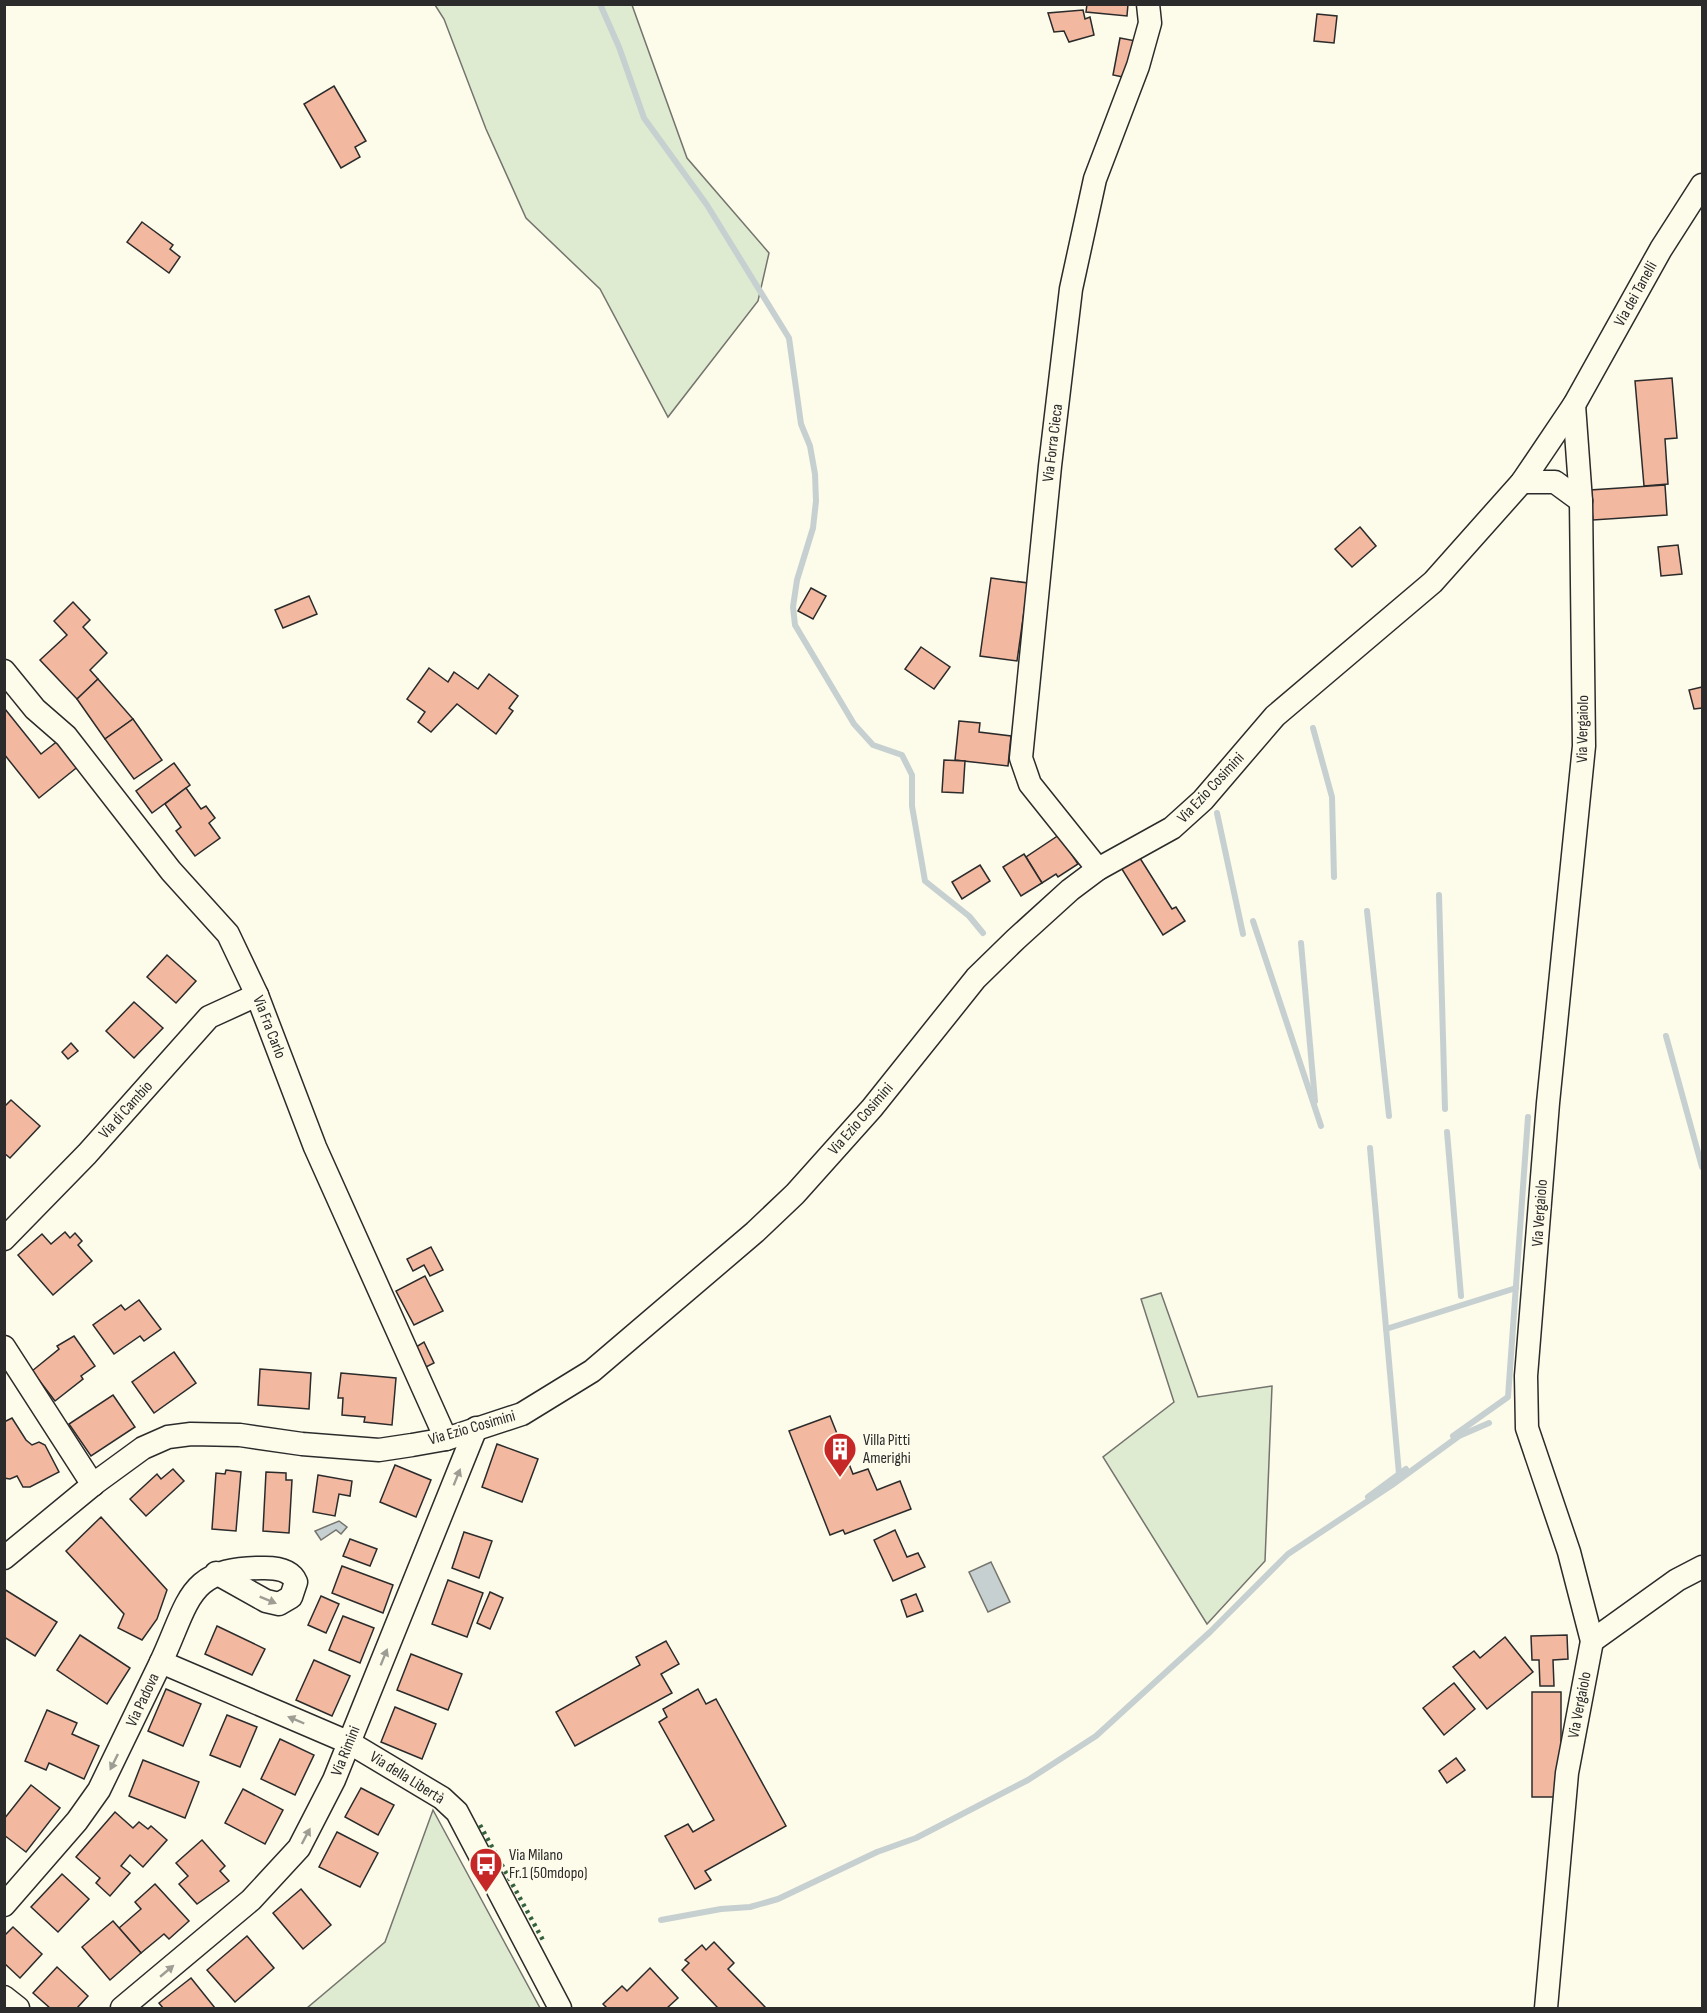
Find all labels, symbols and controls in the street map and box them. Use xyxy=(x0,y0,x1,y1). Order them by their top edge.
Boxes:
street label: Via dei Tanelli xyxy=(1610,258,1662,330)
street label: Via Forra Cieca xyxy=(1039,403,1067,483)
street label: Via Vergaiolo xyxy=(1573,695,1593,763)
street label: Via Ezio Cosimini xyxy=(1174,749,1248,827)
street label: Via Fra Carlo xyxy=(248,993,290,1061)
street label: Via di Cambio xyxy=(95,1077,157,1143)
street label: Via Ezio Cosimini xyxy=(824,1079,898,1159)
street label: Via Vergaiolo xyxy=(1528,1179,1552,1247)
street label: Via Ezio Cosimini xyxy=(426,1407,518,1449)
building icon: Villa Pitti Amerighi xyxy=(822,1431,858,1478)
place label: Villa Pitti Amerighi xyxy=(862,1431,911,1468)
one-way arrow xyxy=(452,1467,462,1485)
one-way arrow xyxy=(259,1596,277,1605)
one-way arrow xyxy=(379,1648,389,1666)
street label: Via Padova xyxy=(122,1670,164,1730)
street label: Via Vergaiolo xyxy=(1564,1670,1596,1740)
one-way arrow xyxy=(287,1715,305,1724)
street label: Via Rimini xyxy=(327,1723,365,1779)
street label: Via della Libertà xyxy=(366,1748,448,1808)
one-way arrow xyxy=(109,1753,119,1771)
one-way arrow xyxy=(301,1827,311,1844)
bus stop icon: Via Milano Fr.1 (50mdopo) xyxy=(468,1846,504,1893)
place label: Via Milano Fr.1 (50mdopo) xyxy=(509,1846,587,1883)
one-way arrow xyxy=(159,1965,174,1978)

